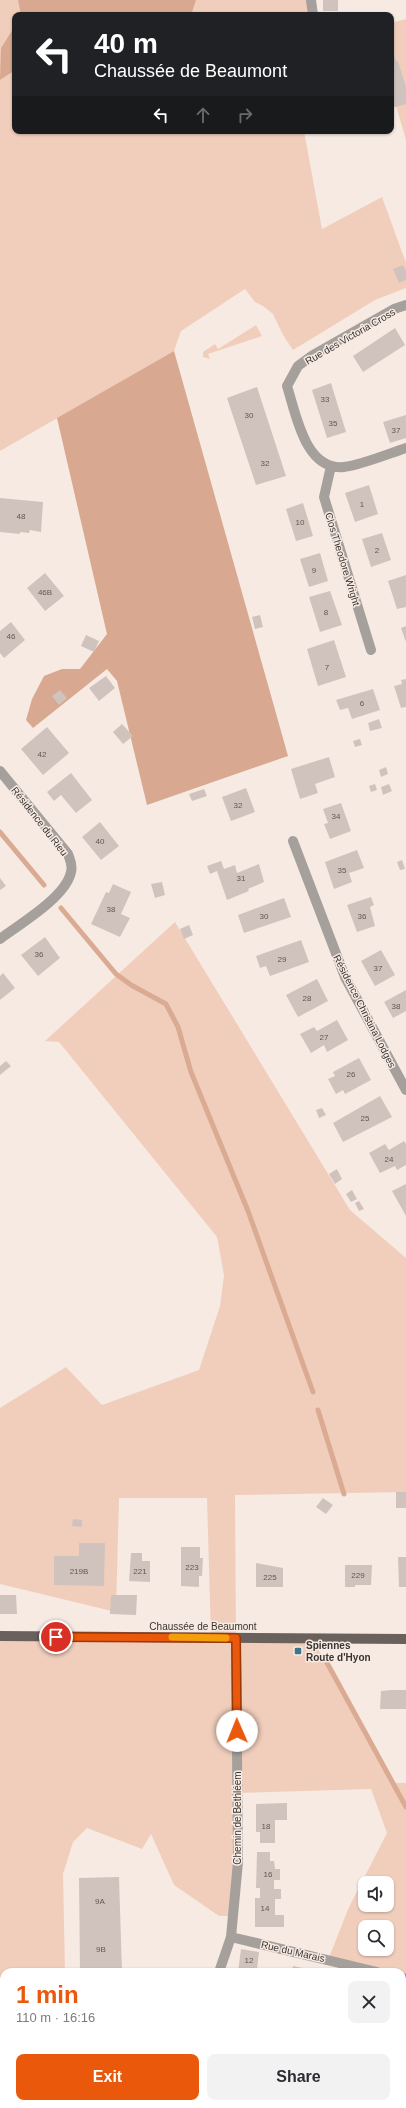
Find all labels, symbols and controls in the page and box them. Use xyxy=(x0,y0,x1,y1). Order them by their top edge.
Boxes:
icon: left xyxy=(28,28,80,80)
text: 40 m xyxy=(94,28,158,59)
text: Chaussée de Beaumont xyxy=(94,61,287,81)
icon: left xyxy=(150,104,172,126)
icon: ahead xyxy=(192,104,214,126)
icon: right xyxy=(234,104,256,126)
street label: Rue des Victoria Cross xyxy=(303,306,397,367)
house number: 33 xyxy=(321,395,330,404)
house number: 30 xyxy=(245,411,254,420)
house number: 35 xyxy=(329,419,338,428)
house number: 37 xyxy=(392,426,401,435)
house number: 32 xyxy=(261,459,270,468)
house number: 1 xyxy=(360,500,365,509)
street label: Clos Theodore Wright xyxy=(323,511,362,607)
house number: 48 xyxy=(17,512,26,521)
house number: 10 xyxy=(296,518,305,527)
house number: 2 xyxy=(375,546,380,555)
house number: 9 xyxy=(312,566,317,575)
house number: 46B xyxy=(38,588,52,597)
house number: 8 xyxy=(324,608,329,617)
house number: 46 xyxy=(7,632,16,641)
house number: 7 xyxy=(325,663,330,672)
house number: 6 xyxy=(360,699,365,708)
house number: 42 xyxy=(38,750,47,759)
street label: Résidence du Rieu xyxy=(9,785,70,858)
house number: 32 xyxy=(234,801,243,810)
house number: 34 xyxy=(332,812,341,821)
house number: 40 xyxy=(96,837,105,846)
house number: 35 xyxy=(338,866,347,875)
house number: 31 xyxy=(237,874,246,883)
house number: 38 xyxy=(107,905,116,914)
house number: 30 xyxy=(260,912,269,921)
house number: 36 xyxy=(358,912,367,921)
house number: 36 xyxy=(35,950,44,959)
street label: Résidence Christina Lodges xyxy=(331,953,398,1069)
house number: 29 xyxy=(278,955,287,964)
house number: 37 xyxy=(374,964,383,973)
house number: 28 xyxy=(303,994,312,1003)
house number: 38 xyxy=(392,1002,401,1011)
house number: 27 xyxy=(320,1033,329,1042)
house number: 26 xyxy=(347,1070,356,1079)
house number: 25 xyxy=(361,1114,370,1123)
house number: 24 xyxy=(385,1155,394,1164)
house number: 223 xyxy=(185,1563,199,1572)
house number: 219B xyxy=(70,1567,88,1576)
house number: 221 xyxy=(133,1567,147,1576)
house number: 229 xyxy=(351,1571,365,1580)
house number: 225 xyxy=(263,1573,277,1582)
pin xyxy=(39,1620,73,1654)
street label: Chaussée de Beaumont xyxy=(149,1621,257,1632)
icon: arrive xyxy=(45,1626,67,1648)
place label: Spiennes Route d'Hyon xyxy=(306,1640,371,1663)
marker: Spiennes Route d'Hyon xyxy=(293,1646,303,1656)
position arrow xyxy=(216,1710,258,1752)
street label: Chemin de Bethléem xyxy=(232,1771,243,1865)
house number: 18 xyxy=(262,1822,271,1831)
house number: 16 xyxy=(264,1870,273,1879)
map controls xyxy=(358,1876,394,1956)
button: sound xyxy=(358,1876,394,1912)
house number: 9A xyxy=(95,1897,106,1906)
house number: 14 xyxy=(261,1904,270,1913)
button: search xyxy=(358,1920,394,1956)
street label: Rue du Marais xyxy=(260,1939,326,1964)
house number: 9B xyxy=(96,1945,106,1954)
house number: 12 xyxy=(245,1956,254,1965)
text: 1 min xyxy=(16,1981,79,2008)
button: close xyxy=(348,1981,390,2023)
text: 110 m · 16:16 xyxy=(16,2010,95,2025)
button: Exit xyxy=(16,2054,199,2100)
button: Share xyxy=(207,2054,390,2100)

